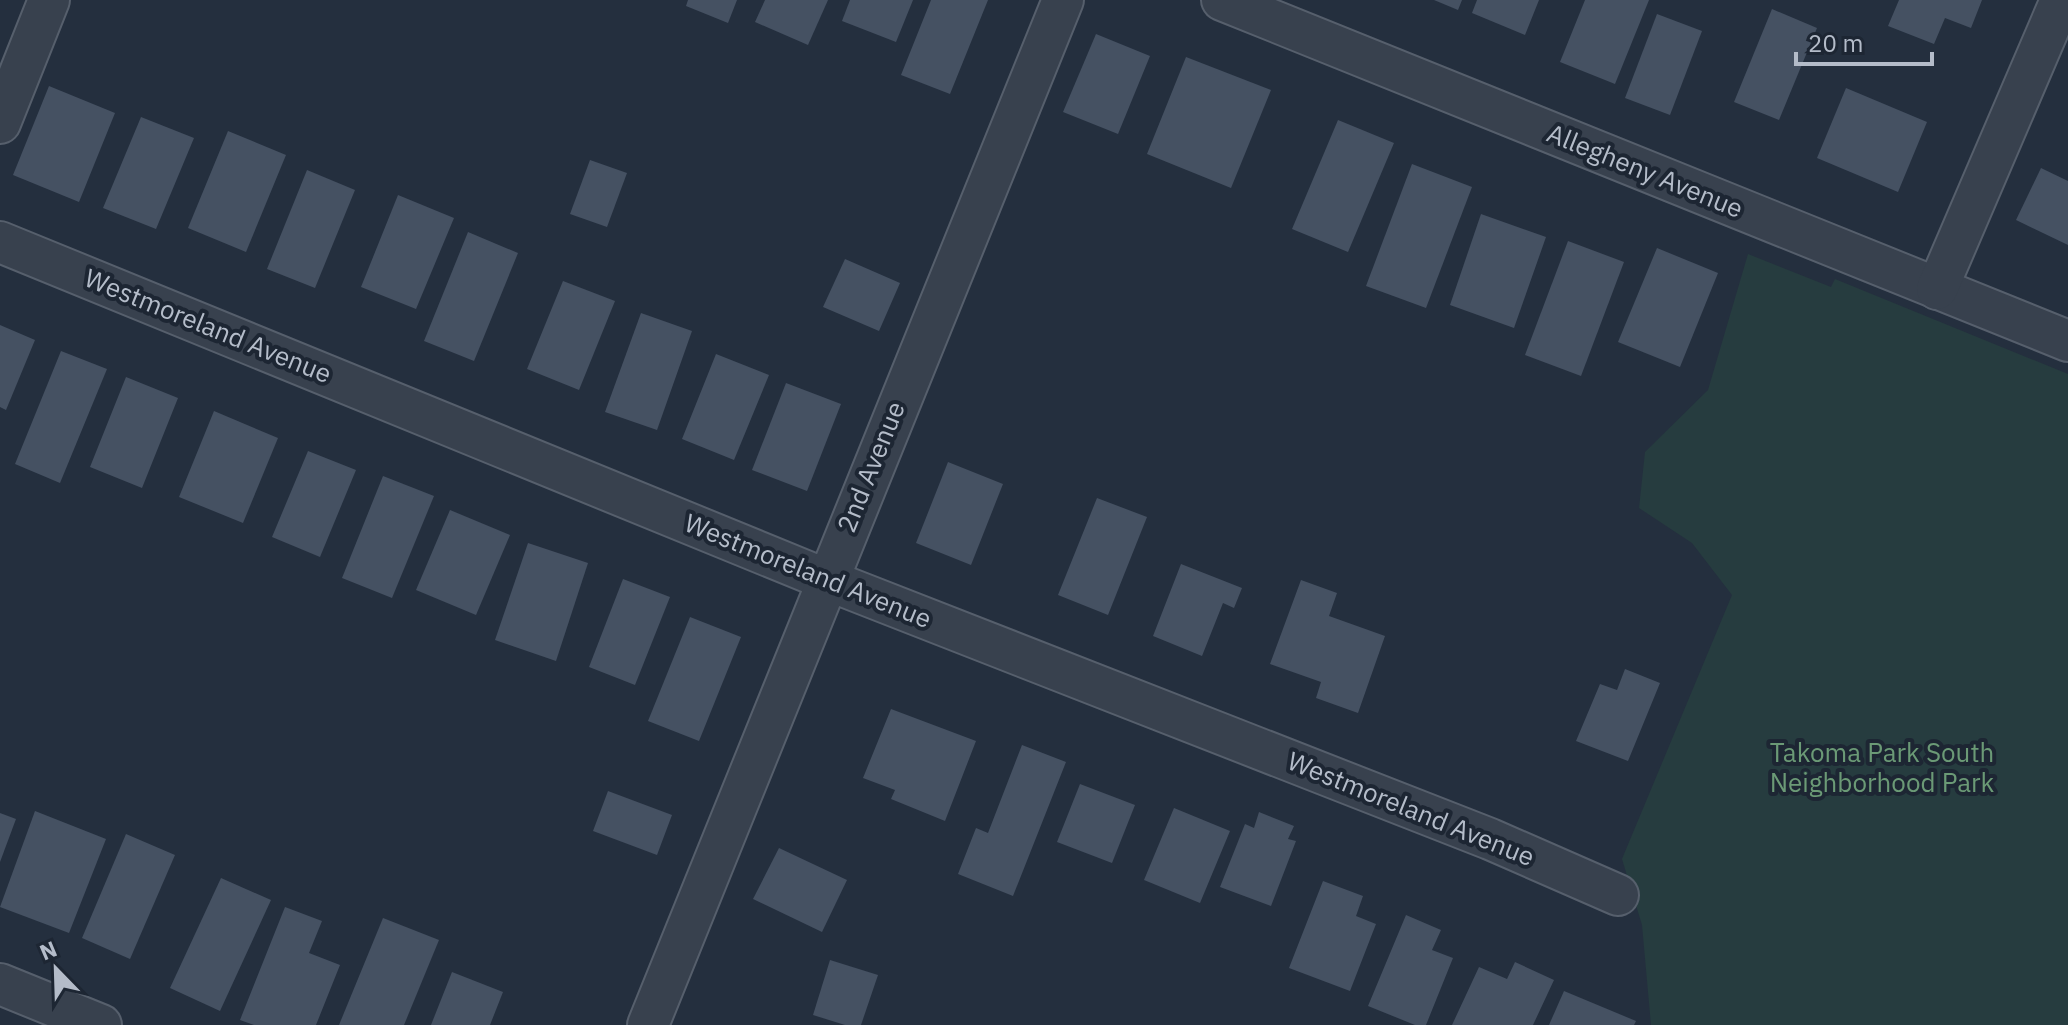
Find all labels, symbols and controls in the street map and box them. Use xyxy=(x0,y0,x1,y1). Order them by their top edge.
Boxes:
scale bar xyxy=(1796,16,1932,66)
text: 20 m xyxy=(1808,27,1863,59)
street label: Allegheny Avenue xyxy=(1542,115,1748,225)
street label: Westmoreland Avenue xyxy=(80,260,337,390)
street label: 2nd Avenue xyxy=(828,396,912,537)
street label: Westmoreland Avenue xyxy=(680,505,937,635)
park label: Takoma Park South Neighborhood Park xyxy=(1770,735,1995,799)
street label: Westmoreland Avenue xyxy=(1283,743,1540,873)
north arrow xyxy=(16,929,96,1009)
text: N xyxy=(35,934,61,967)

